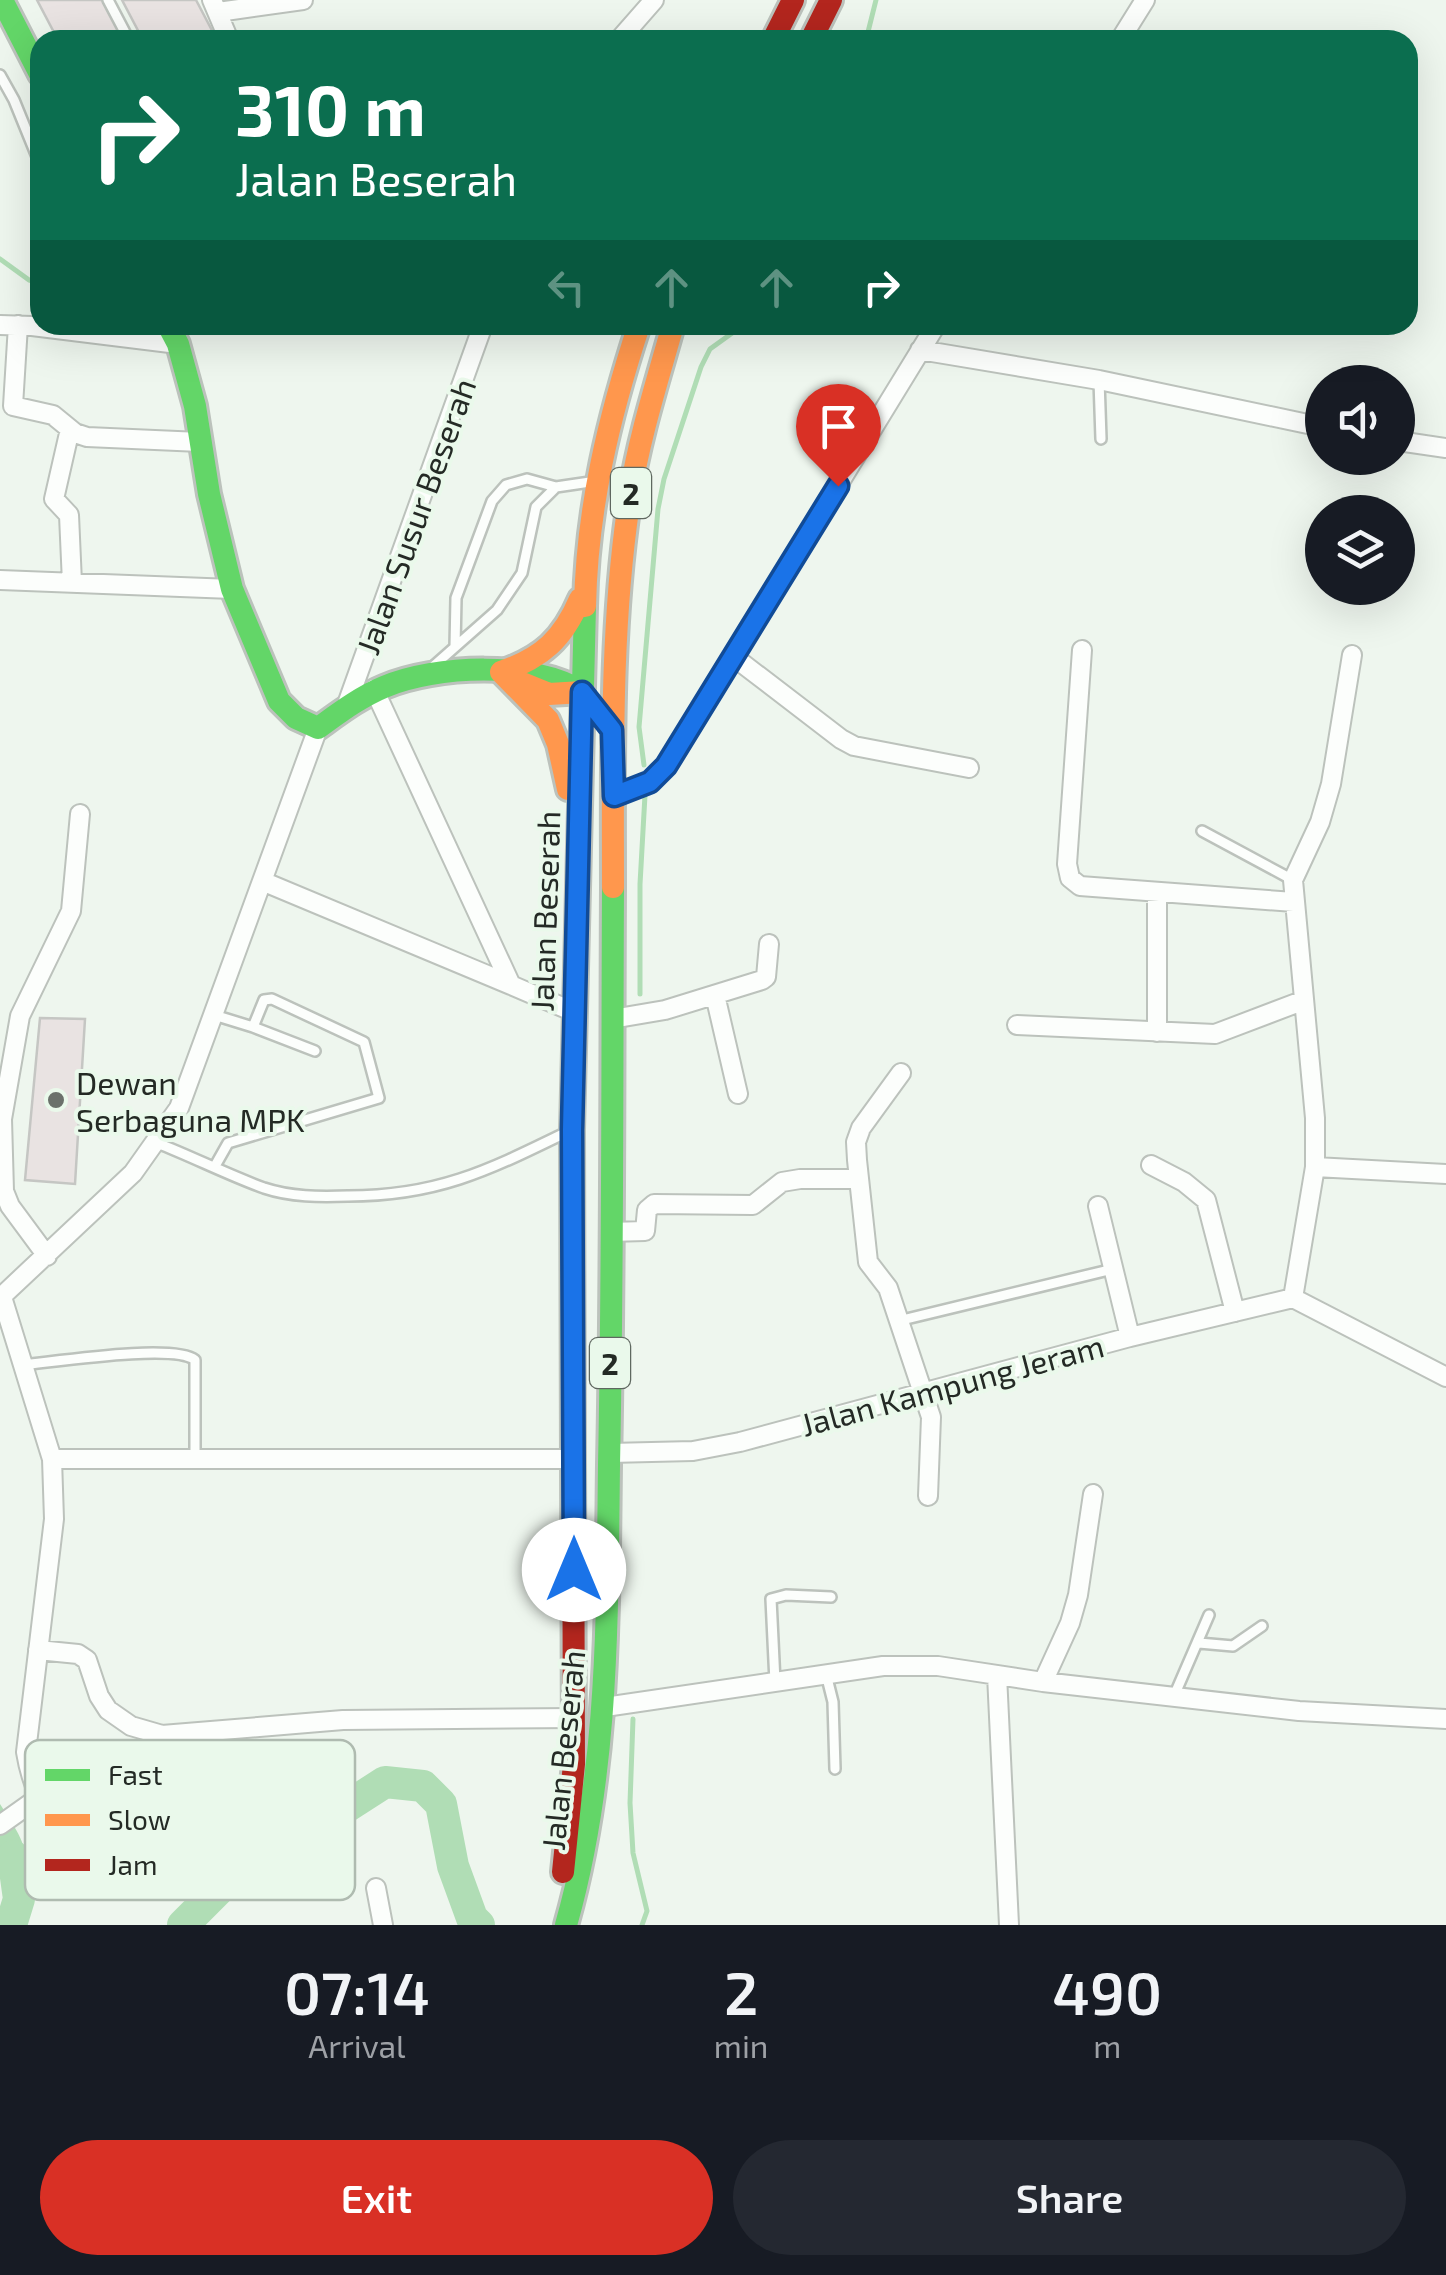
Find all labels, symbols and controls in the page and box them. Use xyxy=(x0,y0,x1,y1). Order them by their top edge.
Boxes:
text: 310 m xyxy=(235,66,426,150)
icon: right xyxy=(70,70,200,200)
text: Jalan Beserah xyxy=(235,151,517,205)
icon: left xyxy=(539,260,594,315)
icon: ahead xyxy=(644,260,699,315)
icon: ahead xyxy=(749,260,804,315)
icon: right xyxy=(854,260,909,315)
map controls xyxy=(1305,365,1415,605)
button: sound xyxy=(1305,365,1415,475)
street label: Jalan Susur Beserah xyxy=(347,373,483,659)
pin xyxy=(796,384,881,487)
icon: arrive xyxy=(811,399,866,454)
road number: 2 xyxy=(611,468,651,518)
button: layers xyxy=(1305,495,1415,605)
street label: Jalan Beserah xyxy=(522,810,566,1012)
place label: Dewan Serbaguna MPK xyxy=(76,1063,305,1138)
marker: Dewan Serbaguna MPK xyxy=(45,1089,67,1111)
street label: Jalan Kampung Jeram xyxy=(796,1325,1108,1443)
road number: 2 xyxy=(590,1338,630,1388)
position arrow xyxy=(522,1518,626,1622)
street label: Jalan Beserah xyxy=(533,1648,591,1852)
legend xyxy=(25,1740,355,1900)
text: Fast xyxy=(108,1757,163,1791)
text: Slow xyxy=(108,1802,171,1836)
text: Jam xyxy=(108,1847,157,1881)
text: 07:14 xyxy=(284,1955,430,2027)
text: 2 xyxy=(724,1955,758,2027)
text: 490 xyxy=(1052,1955,1162,2027)
text: Arrival xyxy=(308,2026,406,2064)
text: min xyxy=(714,2026,768,2064)
text: m xyxy=(1093,2026,1121,2064)
button: Exit xyxy=(40,2140,713,2255)
button: Share xyxy=(733,2140,1406,2255)

